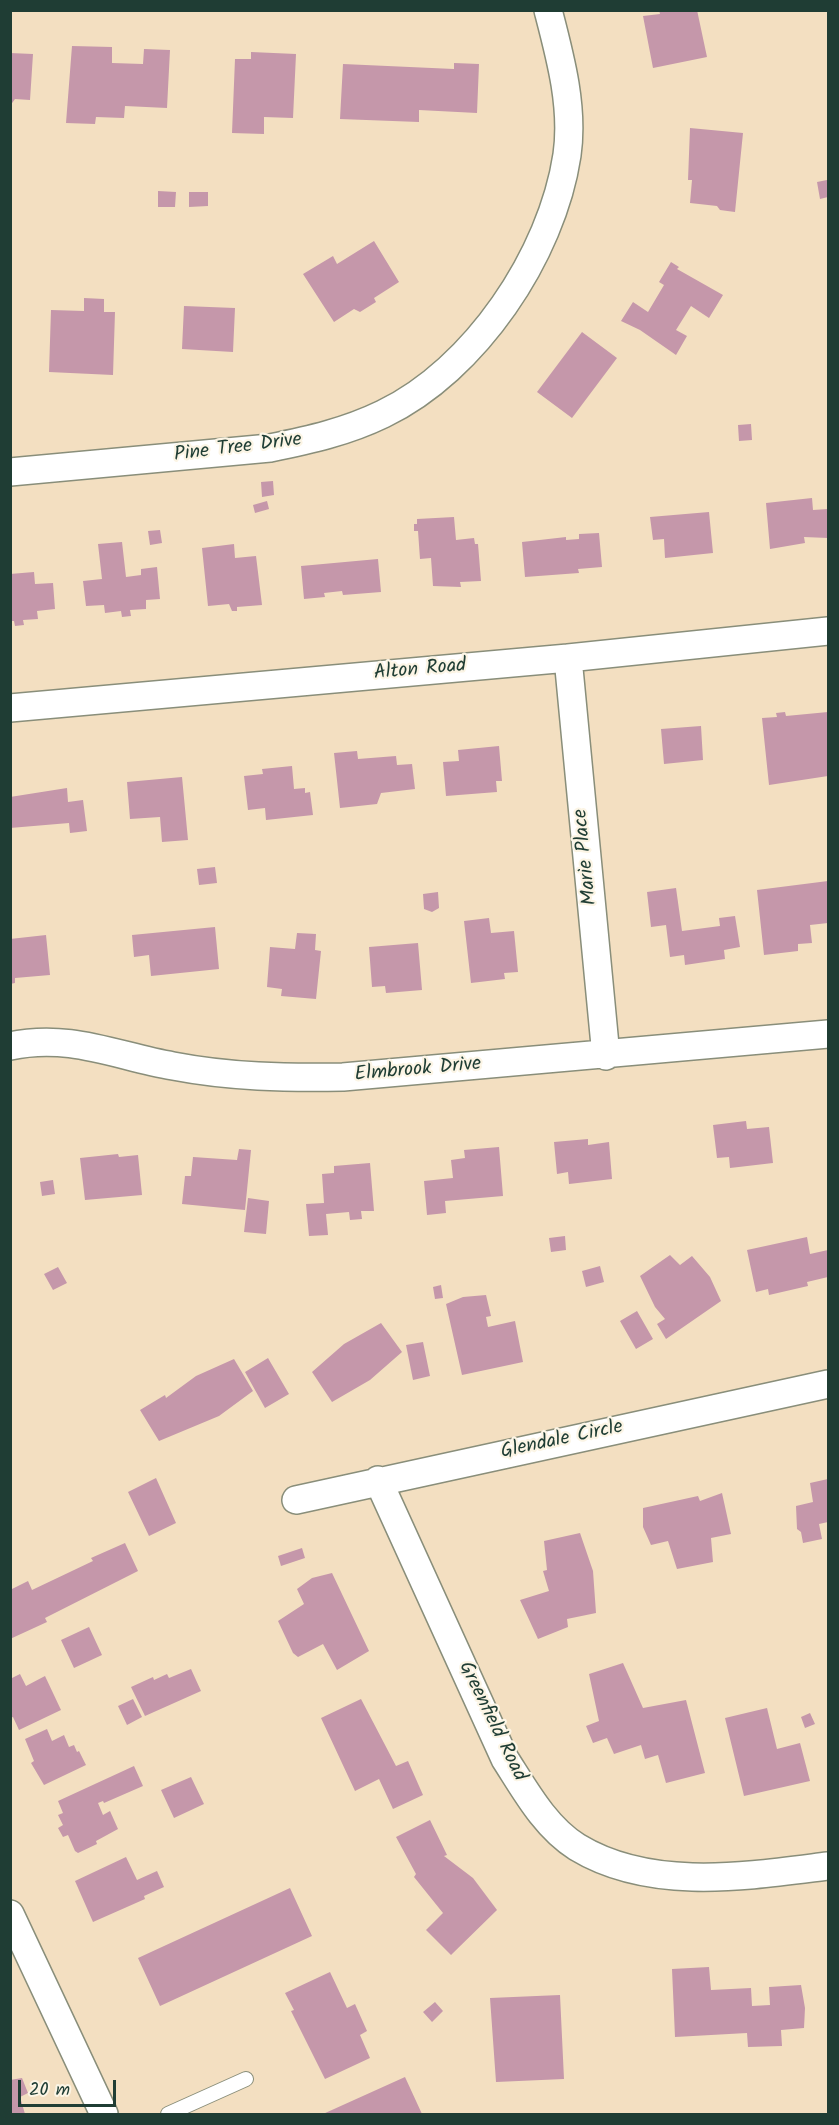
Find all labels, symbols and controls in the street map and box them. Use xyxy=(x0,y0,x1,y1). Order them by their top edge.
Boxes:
street label: Pine Tree Drive xyxy=(173,429,303,469)
street label: Alton Road xyxy=(373,655,467,687)
street label: Marie Place xyxy=(570,808,604,906)
street label: Elmbrook Drive xyxy=(354,1054,482,1088)
street label: Glendale Circle xyxy=(499,1416,625,1466)
street label: Greenfield Road xyxy=(452,1658,530,1786)
scale bar xyxy=(21,2068,118,2106)
text: 20 m xyxy=(29,2076,70,2105)

